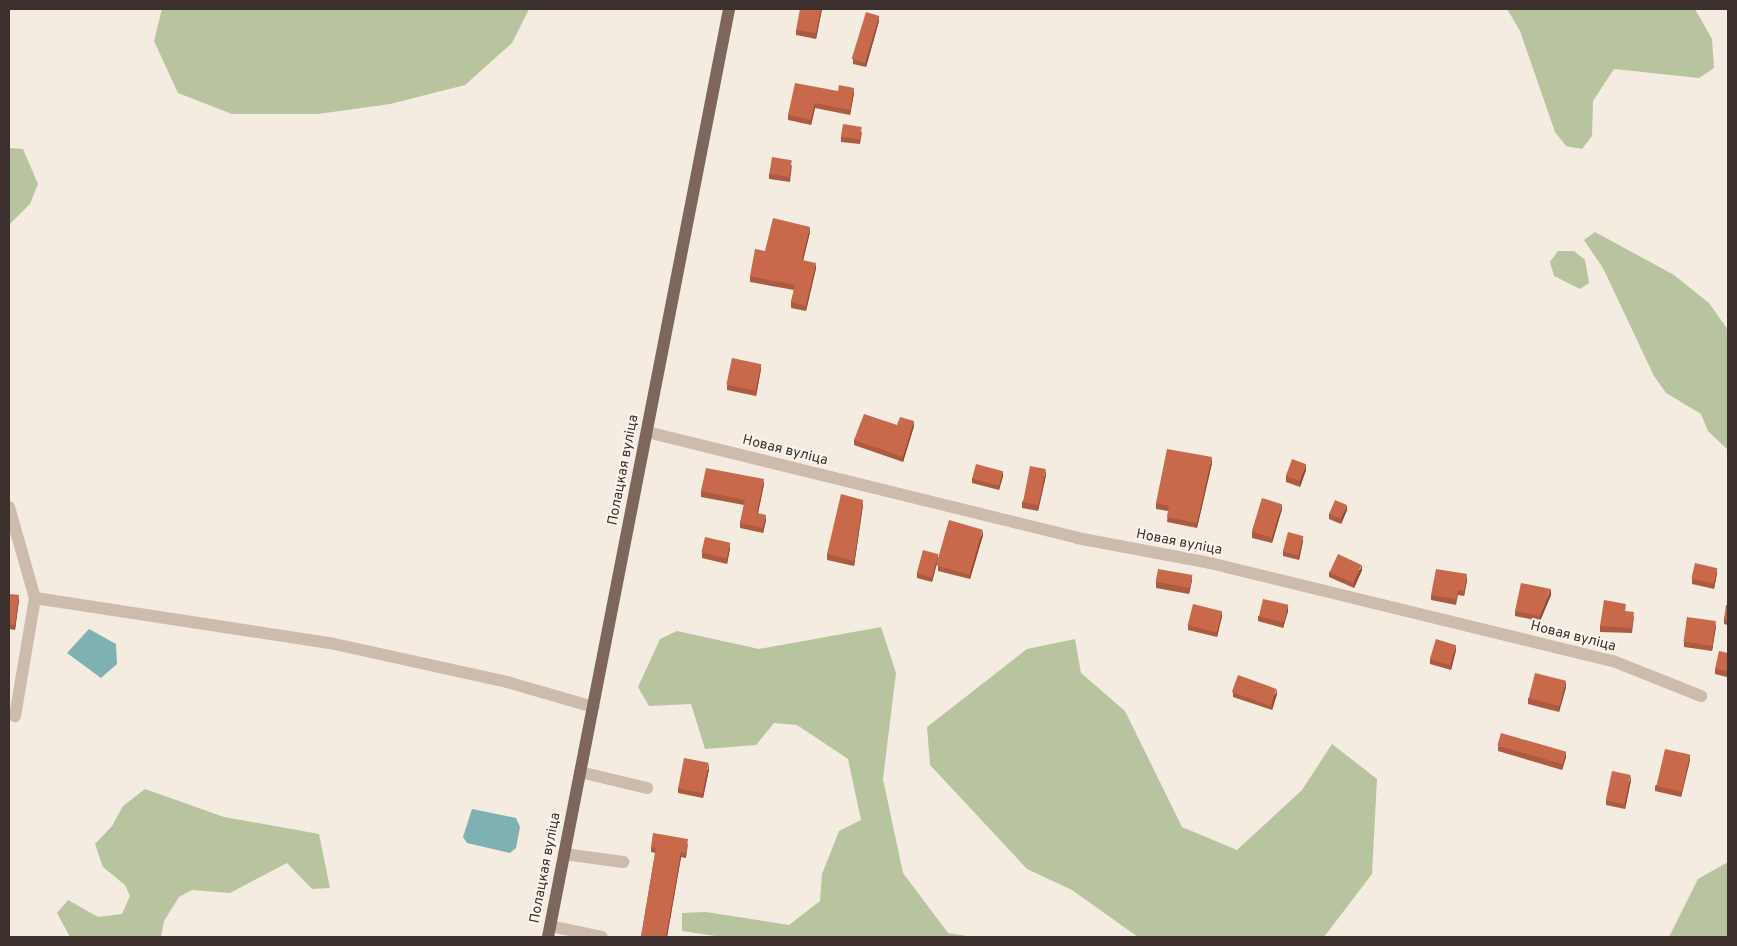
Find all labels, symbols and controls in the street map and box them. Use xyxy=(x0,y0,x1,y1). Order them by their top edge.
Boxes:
street label: Полацкая вуліца xyxy=(605,413,643,527)
street label: Новая вуліца xyxy=(741,432,829,470)
street label: Новая вуліца xyxy=(1134,526,1224,560)
street label: Новая вуліца xyxy=(1529,618,1617,656)
street label: Полацкая вуліца xyxy=(527,811,565,925)

